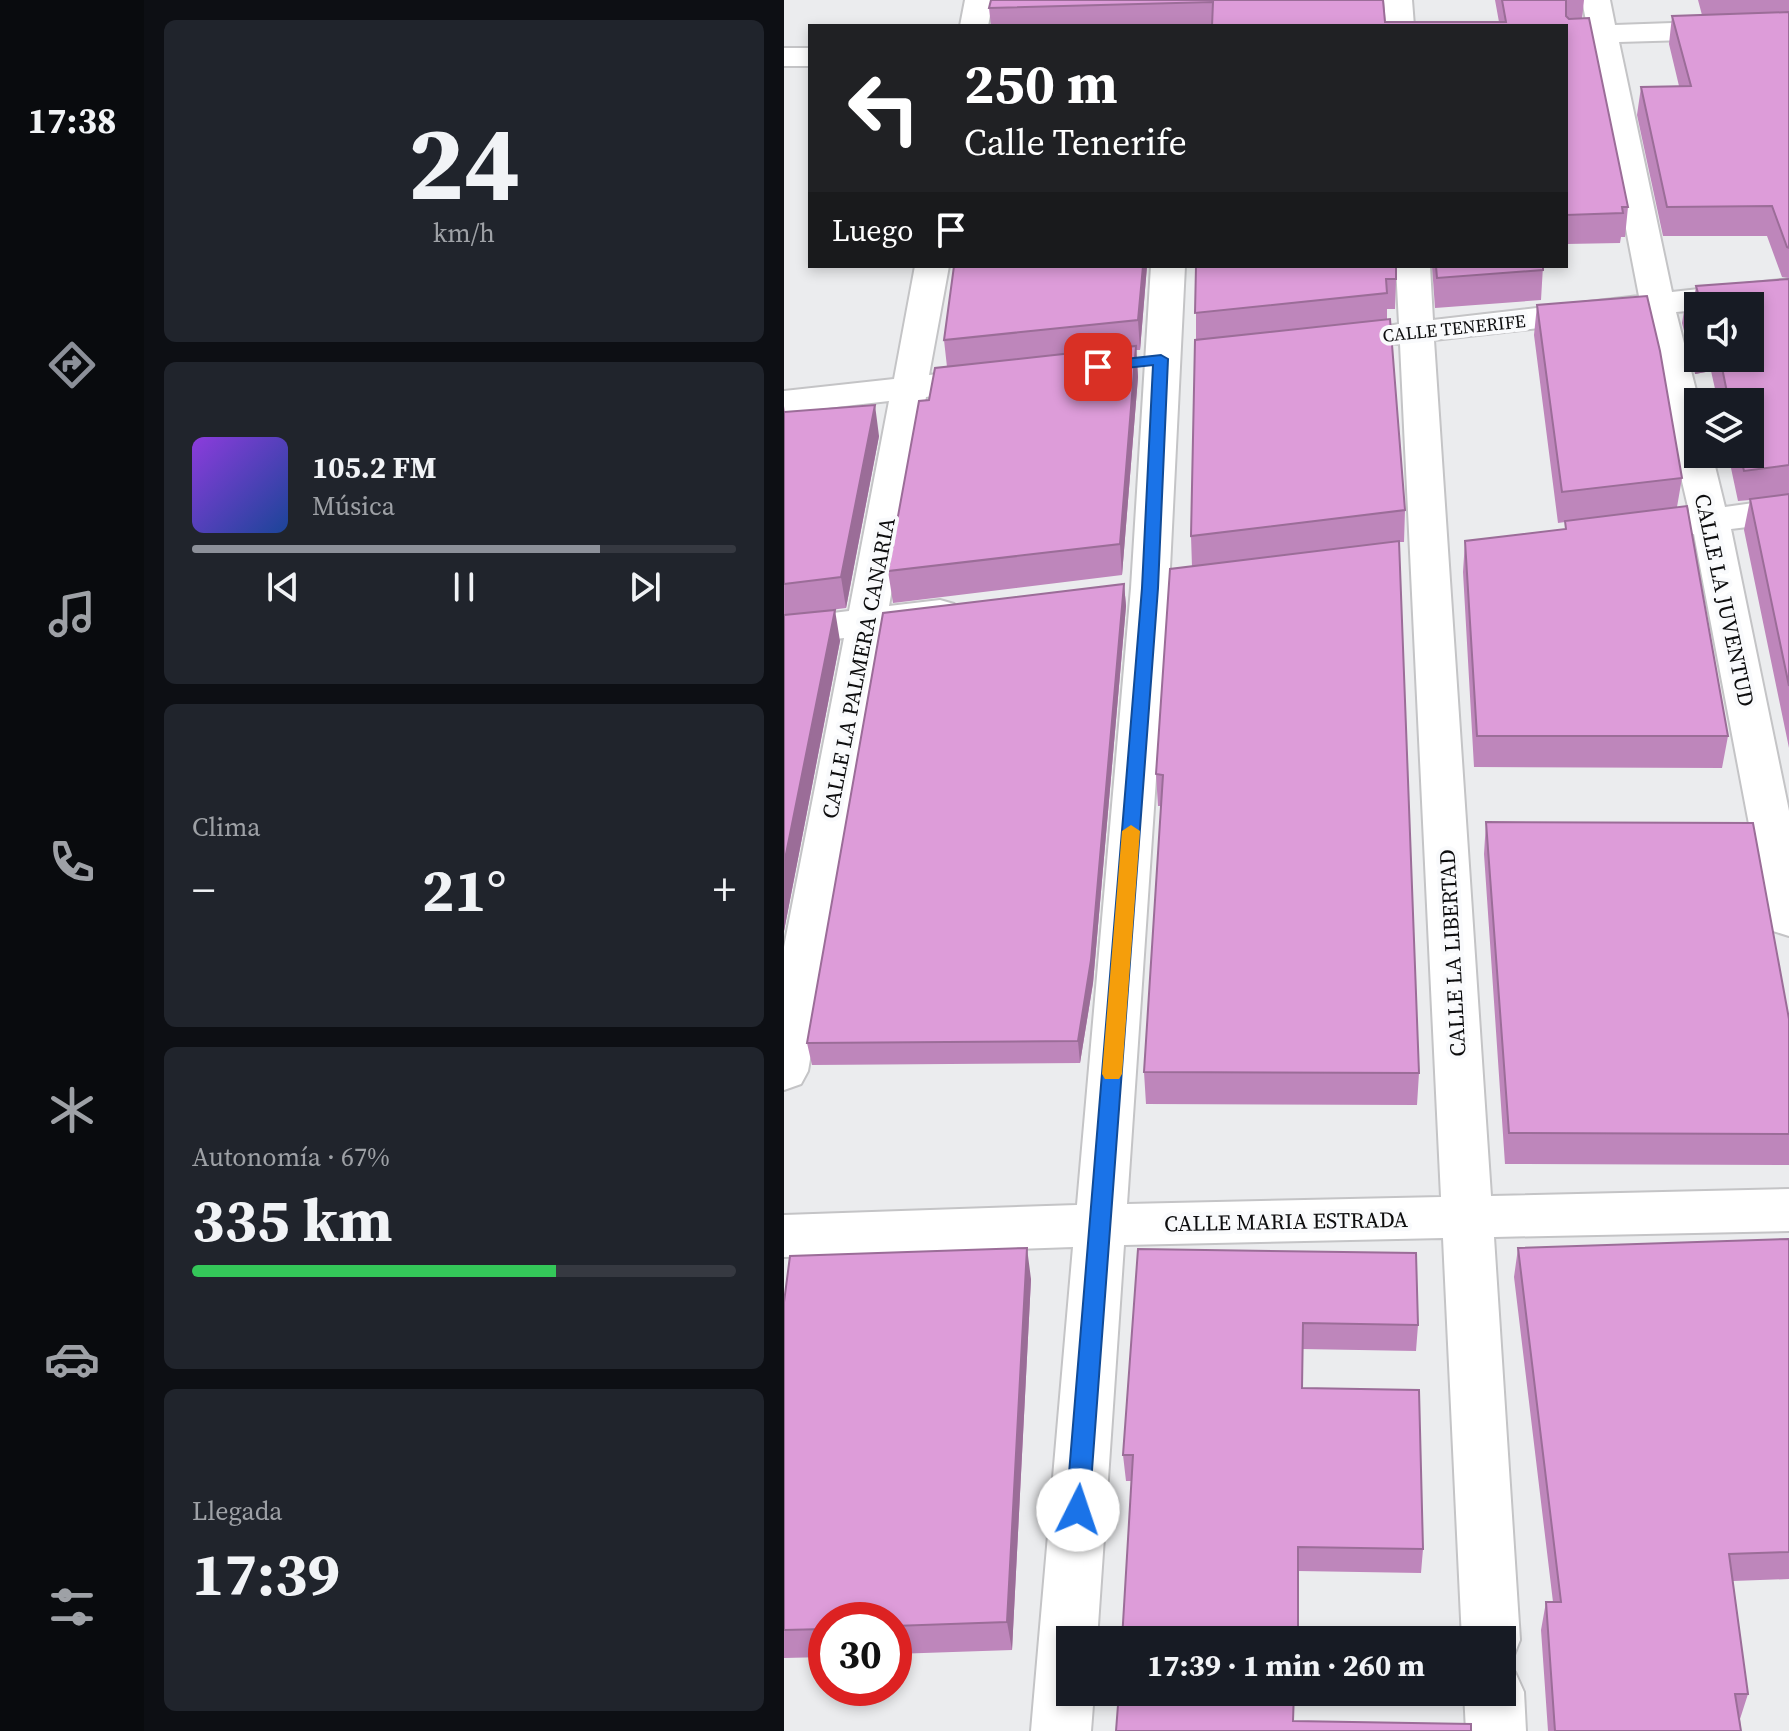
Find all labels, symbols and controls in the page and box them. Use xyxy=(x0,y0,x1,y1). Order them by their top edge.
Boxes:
text: 250 m xyxy=(964,45,1118,122)
icon: left xyxy=(832,56,936,160)
text: 24 xyxy=(408,91,520,234)
text: 17:38 xyxy=(28,96,116,145)
text: Calle Tenerife xyxy=(964,118,1187,167)
icon: arrive xyxy=(929,208,973,252)
text: Luego xyxy=(832,210,913,251)
text: km/h xyxy=(433,215,495,251)
map controls xyxy=(1684,292,1764,468)
button: sound xyxy=(1684,292,1764,372)
street label: CALLE TENERIFE xyxy=(1381,308,1527,348)
pin xyxy=(1064,333,1132,401)
icon: directions xyxy=(44,337,100,393)
icon: arrive xyxy=(1076,345,1120,389)
button: layers xyxy=(1684,388,1764,468)
text: 105.2 FM xyxy=(312,447,437,488)
text: Música xyxy=(312,488,395,524)
street label: CALLE LA JUVENTUD xyxy=(1688,491,1762,709)
street label: CALLE LA PALMERA CANARIA xyxy=(814,514,902,821)
icon: previous xyxy=(261,565,305,609)
icon: pause xyxy=(442,565,486,609)
icon: next xyxy=(623,565,667,609)
icon: music xyxy=(44,586,100,642)
text: Clima xyxy=(192,809,261,845)
icon: phone xyxy=(44,834,100,890)
street label: CALLE LA LIBERTAD xyxy=(1432,848,1472,1058)
text: 21° xyxy=(422,849,506,931)
text: − xyxy=(192,859,215,920)
text: + xyxy=(713,859,736,920)
icon: climate xyxy=(44,1082,100,1138)
text: Autonomía · 67% xyxy=(192,1139,390,1175)
text: 335 km xyxy=(192,1179,393,1261)
street label: CALLE MARIA ESTRADA xyxy=(1164,1204,1409,1238)
icon: car xyxy=(44,1331,100,1387)
position arrow xyxy=(1036,1468,1120,1552)
text: Llegada xyxy=(192,1493,282,1529)
text: 17:39 xyxy=(192,1533,340,1615)
icon: filters xyxy=(44,1579,100,1635)
speed limit sign: 30 xyxy=(808,1602,912,1706)
text: 17:39 · 1 min · 260 m xyxy=(1147,1645,1425,1686)

